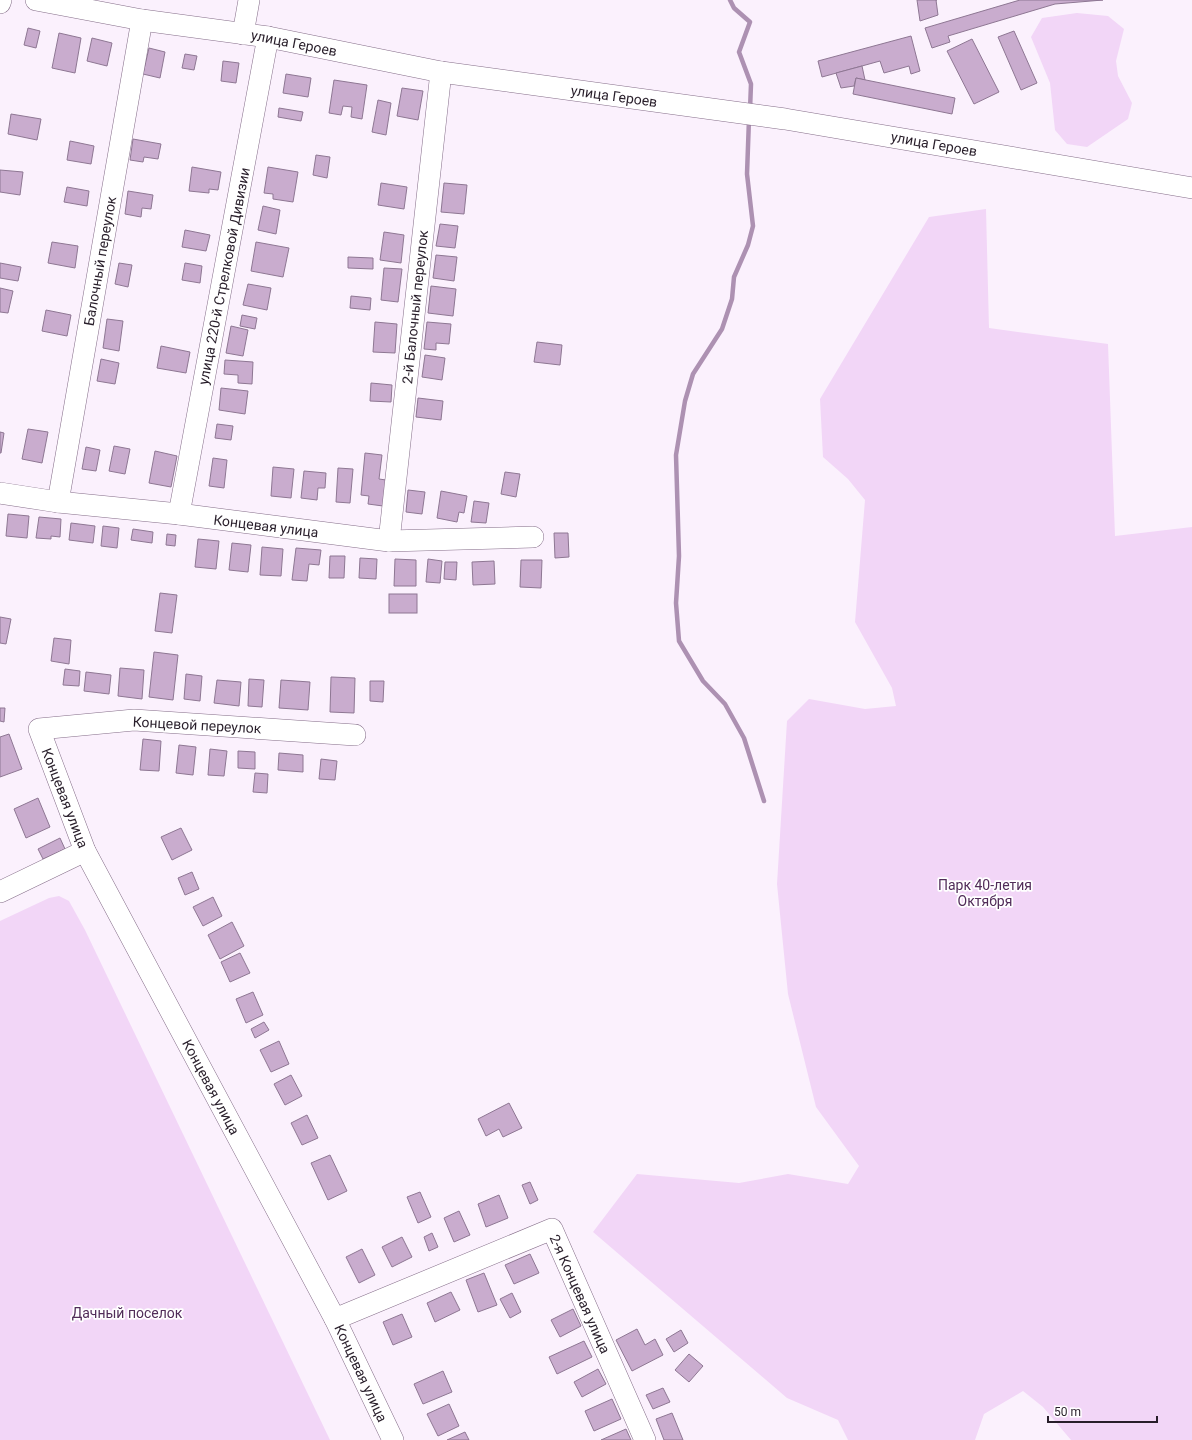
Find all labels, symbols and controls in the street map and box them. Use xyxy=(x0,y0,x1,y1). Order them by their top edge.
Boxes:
street label: улица Героев xyxy=(250,27,338,59)
street label: улица Героев xyxy=(570,82,658,110)
street label: улица Героев xyxy=(890,129,978,159)
street label: улица 220-й Стрелковой Дивизии xyxy=(195,166,253,386)
street label: Балочный переулок xyxy=(81,195,119,327)
street label: 2-й Балочный переулок xyxy=(399,229,431,385)
street label: Концевая улица xyxy=(213,512,319,540)
street label: Концевой переулок xyxy=(132,714,262,736)
street label: Концевая улица xyxy=(39,746,91,850)
park label: Парк 40-летия Октября xyxy=(938,877,1032,909)
street label: Концевая улица xyxy=(179,1037,243,1137)
street label: 2-я Концевая улица xyxy=(547,1232,613,1356)
park label: Дачный поселок xyxy=(72,1305,183,1321)
street label: Концевая улица xyxy=(331,1322,391,1424)
scale bar xyxy=(1048,1398,1157,1424)
text: 50 m xyxy=(1054,1405,1081,1419)

